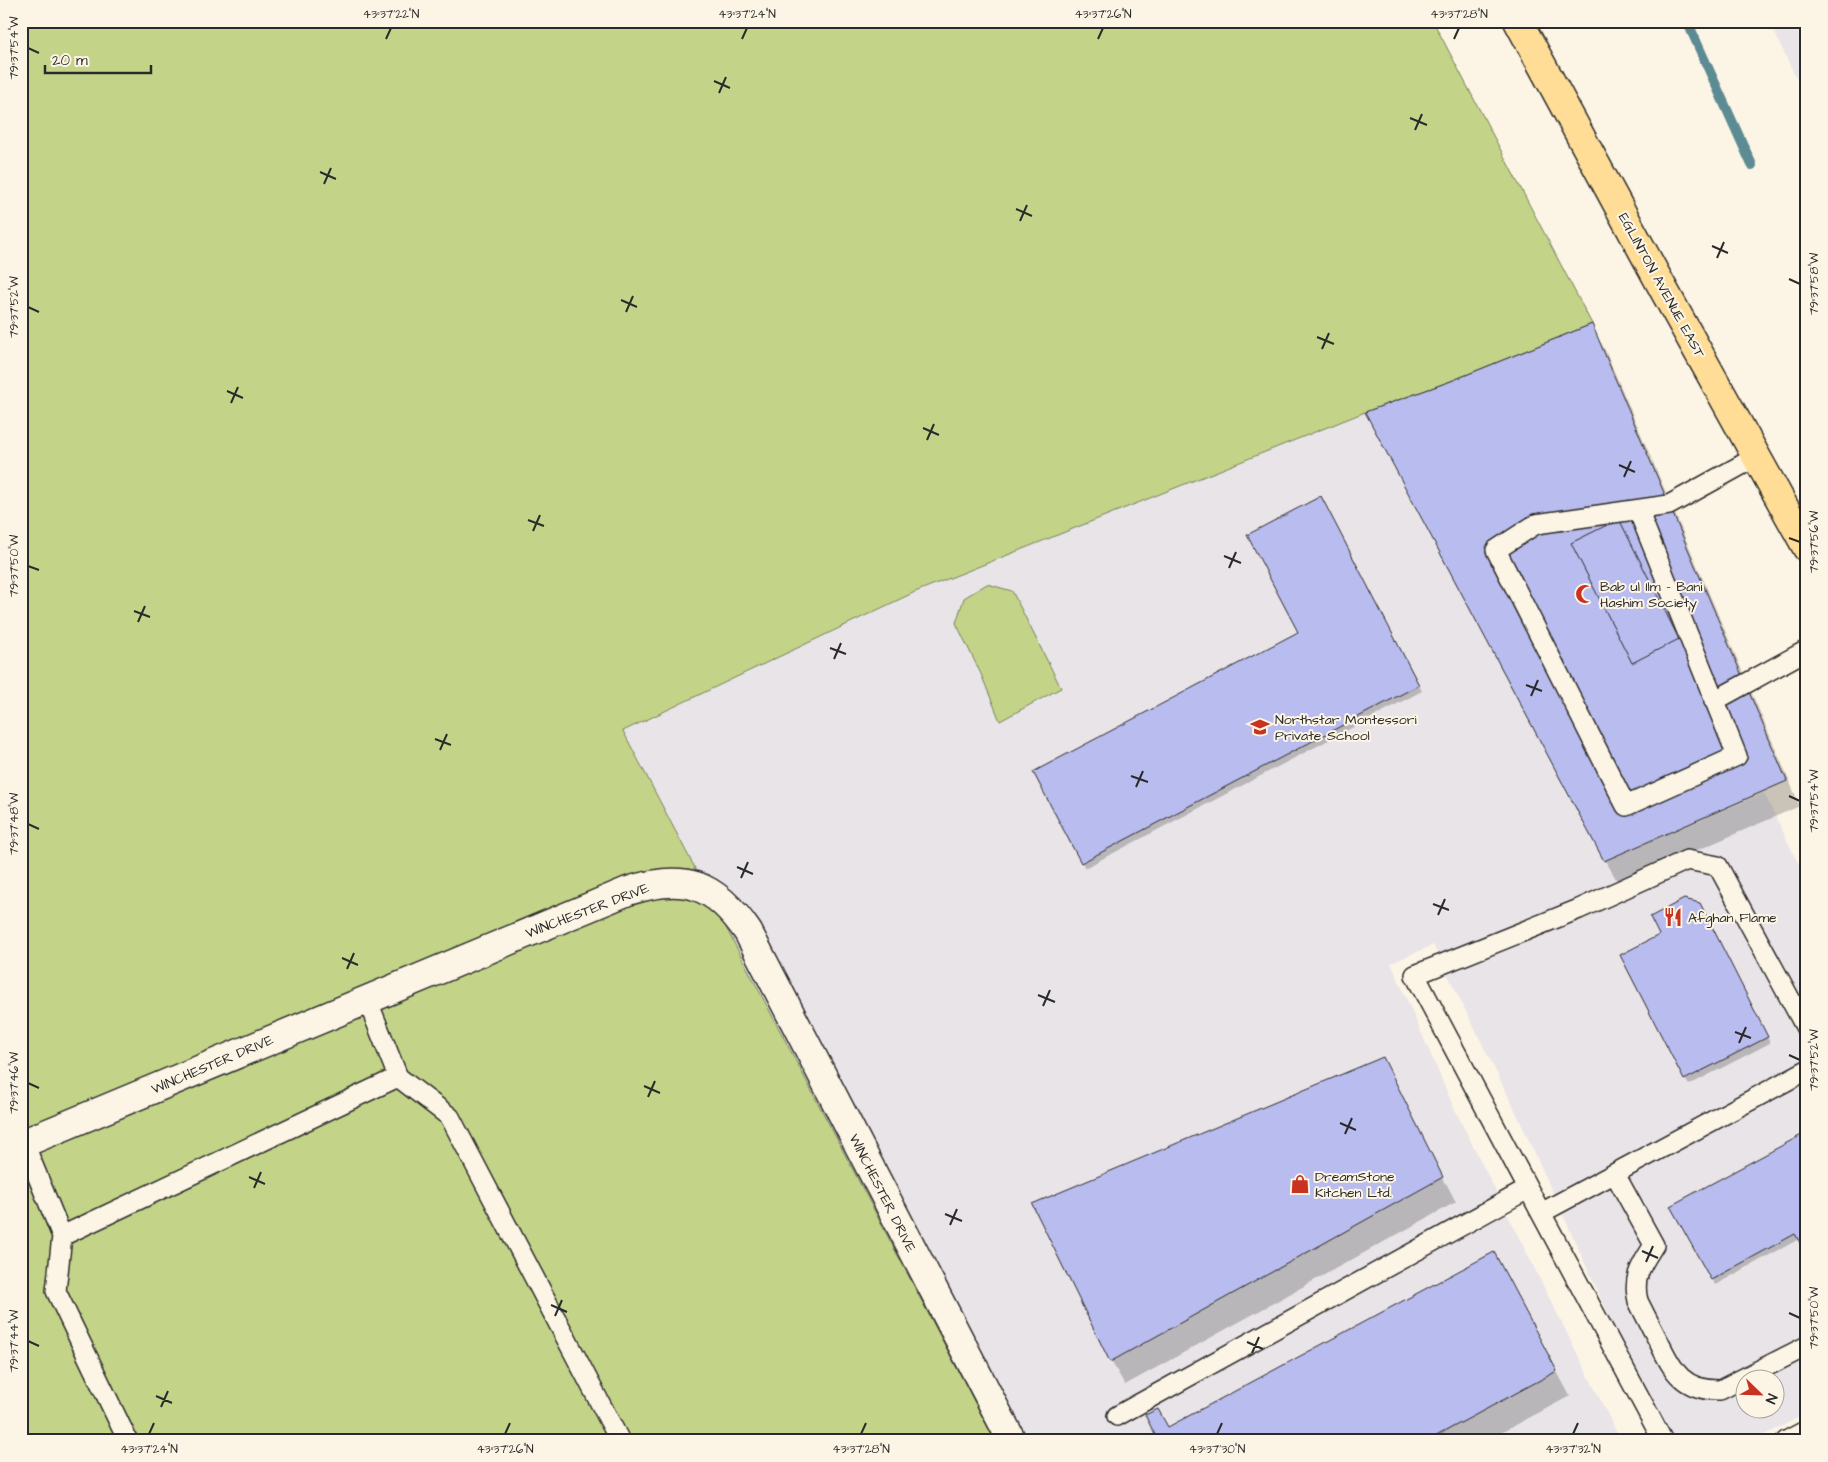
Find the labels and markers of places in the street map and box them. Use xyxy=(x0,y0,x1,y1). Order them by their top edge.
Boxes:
place label: Bab ul Ilm - Bani Hashim Society xyxy=(1600,577,1702,613)
mosque icon: Bab ul Ilm - Bani Hashim Society xyxy=(1574,583,1596,605)
place label: Northstar Montessori Private School xyxy=(1275,710,1417,746)
school or university icon: Northstar Montessori Private School xyxy=(1249,716,1271,738)
restaurant icon: Afghan Flame xyxy=(1662,906,1684,928)
place label: Afghan Flame xyxy=(1688,908,1777,928)
place label: DreamStone Kitchen Ltd. xyxy=(1315,1167,1395,1203)
shop icon: DreamStone Kitchen Ltd. xyxy=(1289,1173,1311,1195)

